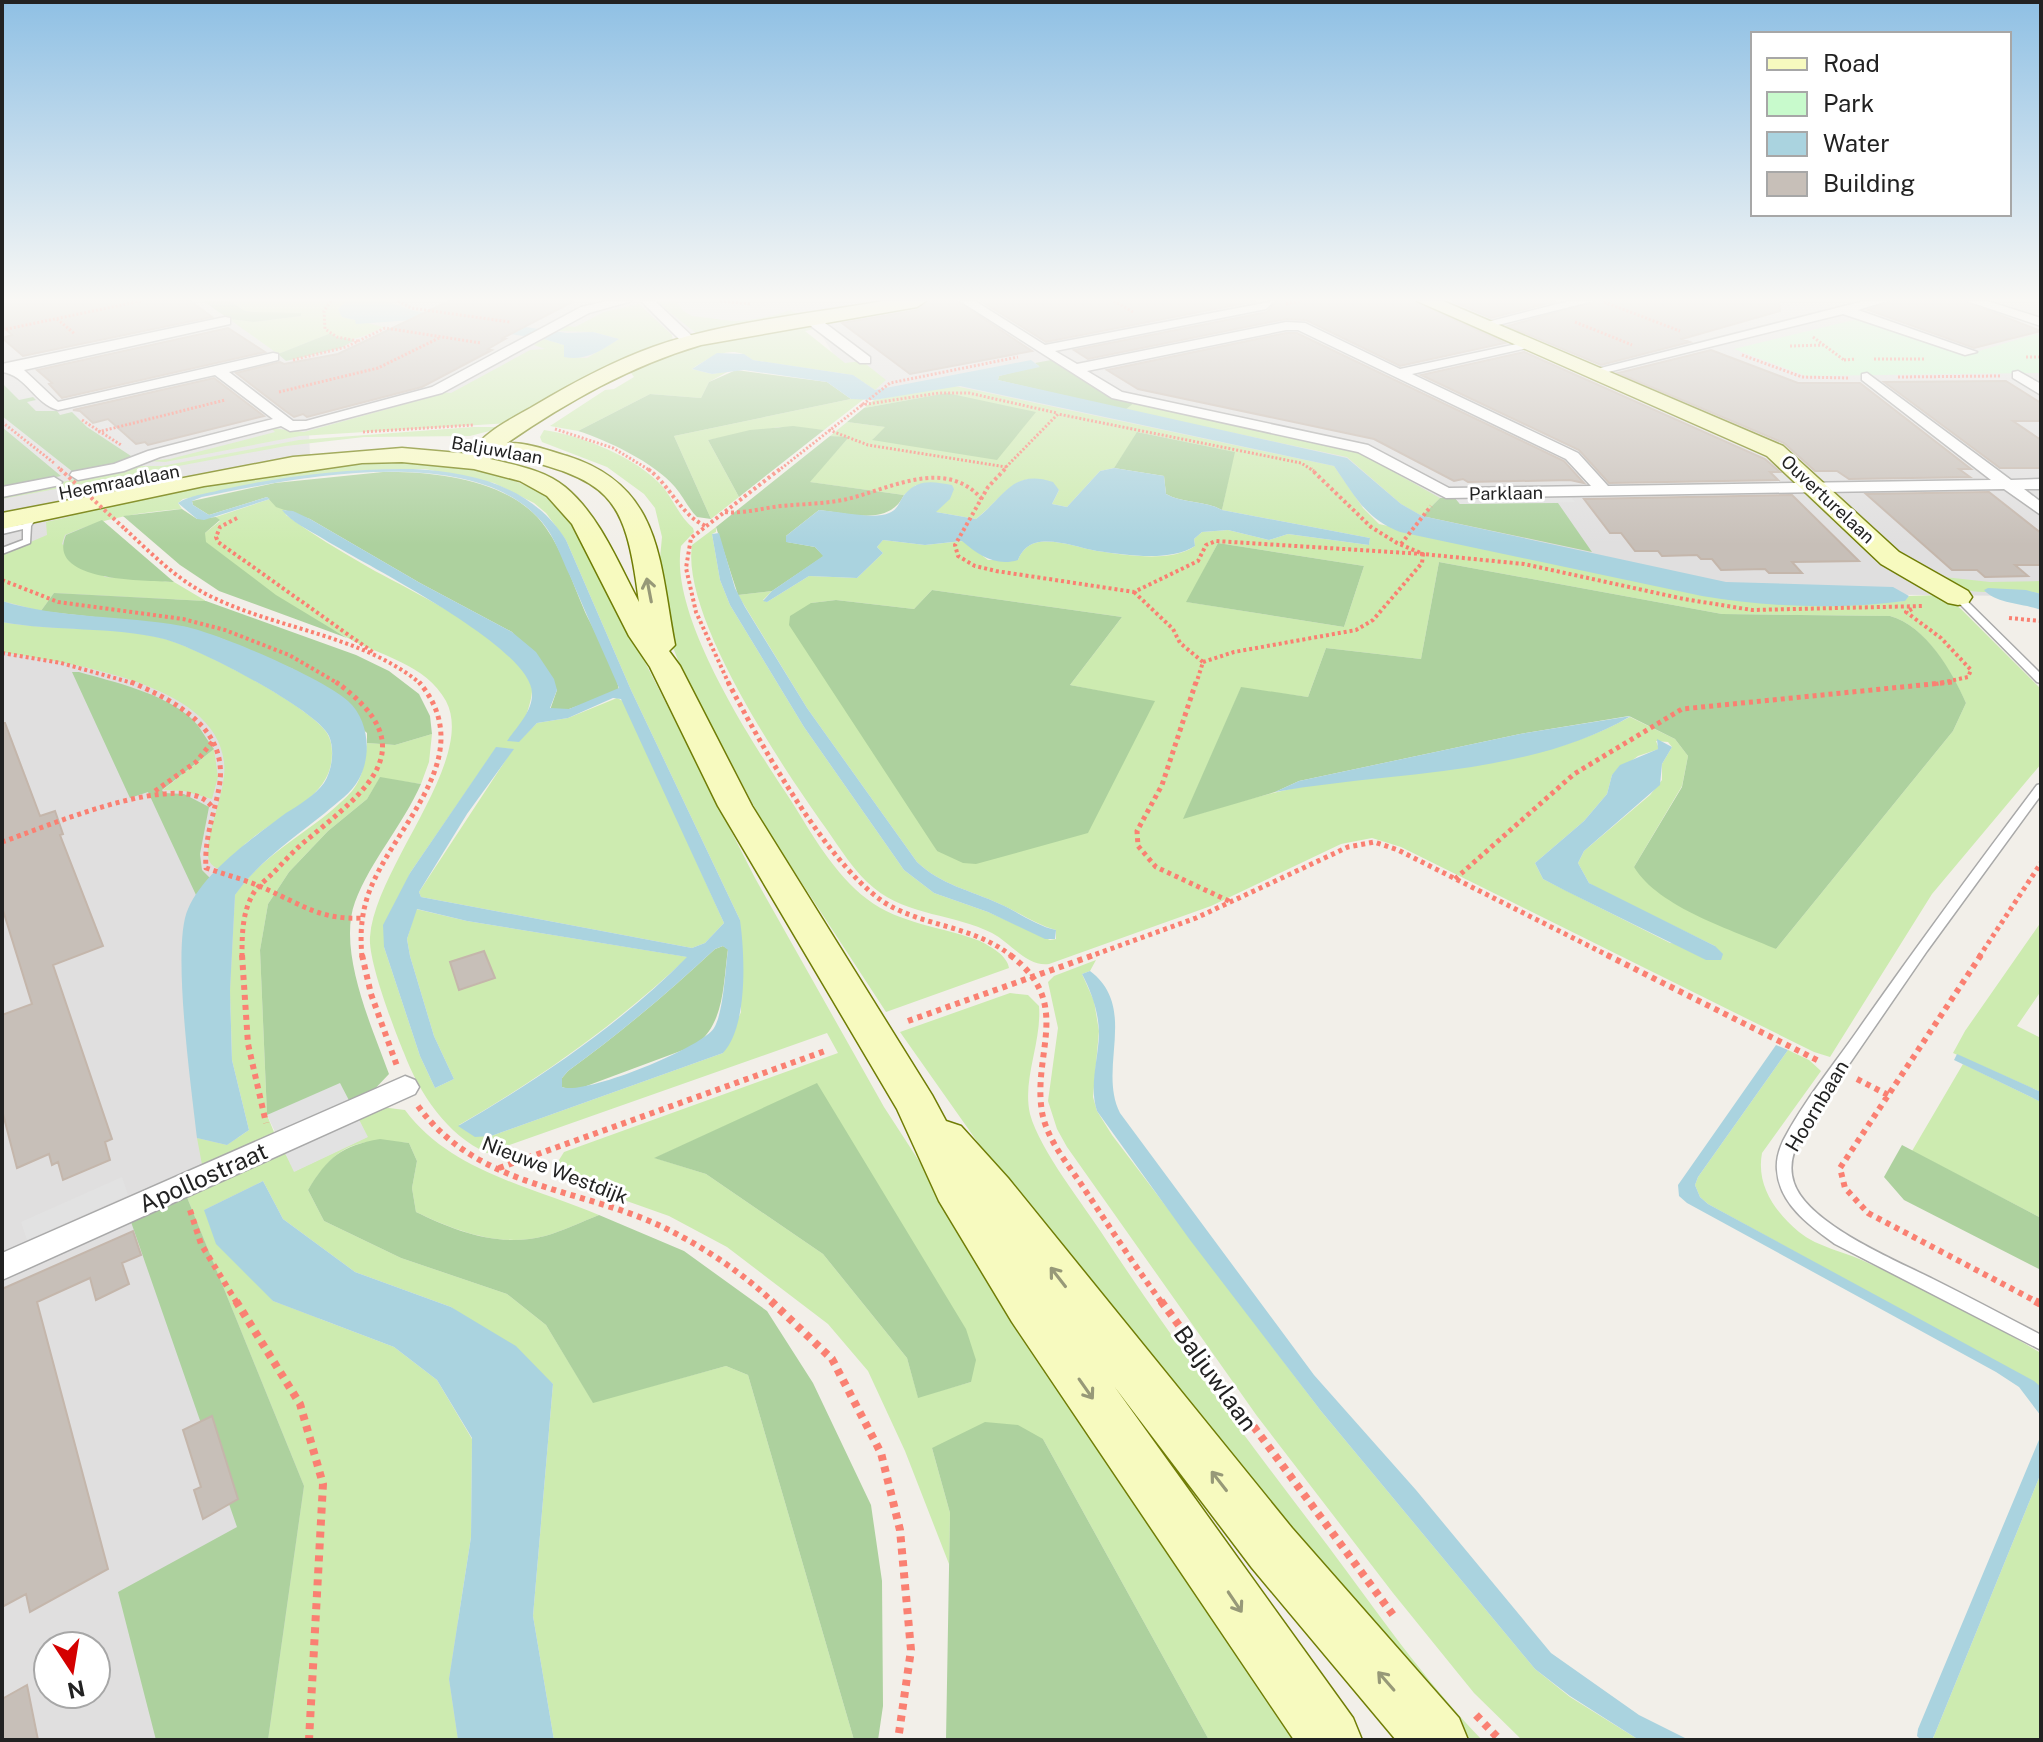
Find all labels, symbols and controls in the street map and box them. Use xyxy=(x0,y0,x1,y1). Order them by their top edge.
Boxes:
legend xyxy=(1751,32,2011,216)
text: Road xyxy=(1823,49,1880,77)
text: Park xyxy=(1823,89,1874,117)
text: Water xyxy=(1823,129,1890,157)
text: Building xyxy=(1823,169,1915,197)
street label: Baljuwlaan xyxy=(450,432,544,468)
street label: Ouverturelaan xyxy=(1777,450,1879,548)
street label: Heemraadlaan xyxy=(57,460,181,504)
street label: Parklaan xyxy=(1469,482,1543,504)
one-way arrow xyxy=(641,578,656,603)
street label: Hoornbaan xyxy=(1780,1056,1854,1156)
street label: Nieuwe Westdijk xyxy=(479,1131,631,1209)
street label: Apollostraat xyxy=(135,1136,271,1218)
one-way arrow xyxy=(1049,1267,1066,1289)
street label: Baljuwlaan xyxy=(1168,1320,1264,1436)
one-way arrow xyxy=(1078,1377,1094,1399)
one-way arrow xyxy=(1211,1471,1228,1492)
one-way arrow xyxy=(1226,1591,1243,1613)
north arrow xyxy=(32,1630,112,1710)
one-way arrow xyxy=(1377,1671,1395,1691)
text: N xyxy=(65,1675,87,1704)

